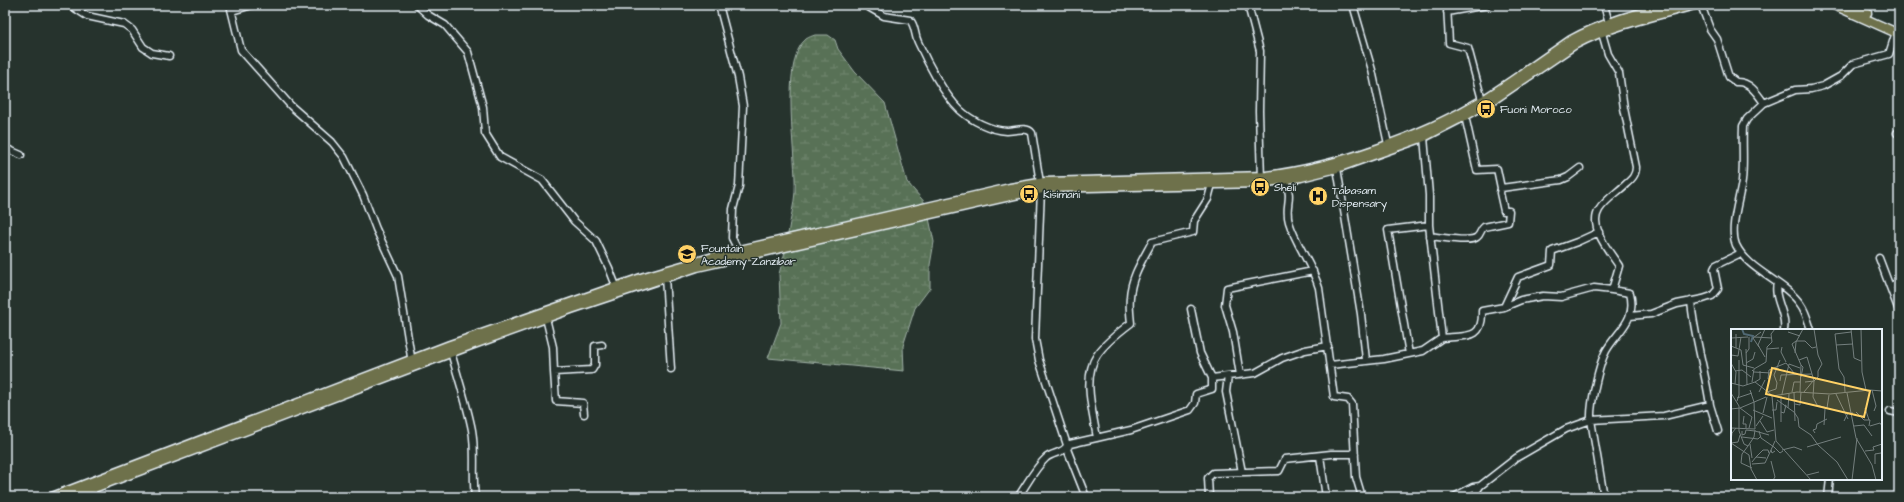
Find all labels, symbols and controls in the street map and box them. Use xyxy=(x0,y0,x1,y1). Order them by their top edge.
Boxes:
bus stop icon: Fuoni Moroco xyxy=(1475,98,1497,120)
place label: Fuoni Moroco xyxy=(1500,102,1572,117)
bus stop icon: Sheli xyxy=(1249,176,1271,198)
place label: Sheli xyxy=(1274,180,1296,195)
bus stop icon: Kisimani xyxy=(1018,183,1040,205)
place label: Tabasam Dispensary xyxy=(1332,183,1387,212)
hospital icon: Tabasam Dispensary xyxy=(1307,185,1329,207)
place label: Kisimani xyxy=(1043,187,1080,202)
place label: Fountain Academy Zanzibar xyxy=(701,241,796,270)
school or university icon: Fountain Academy Zanzibar xyxy=(676,243,698,265)
inset map xyxy=(1731,329,1882,480)

